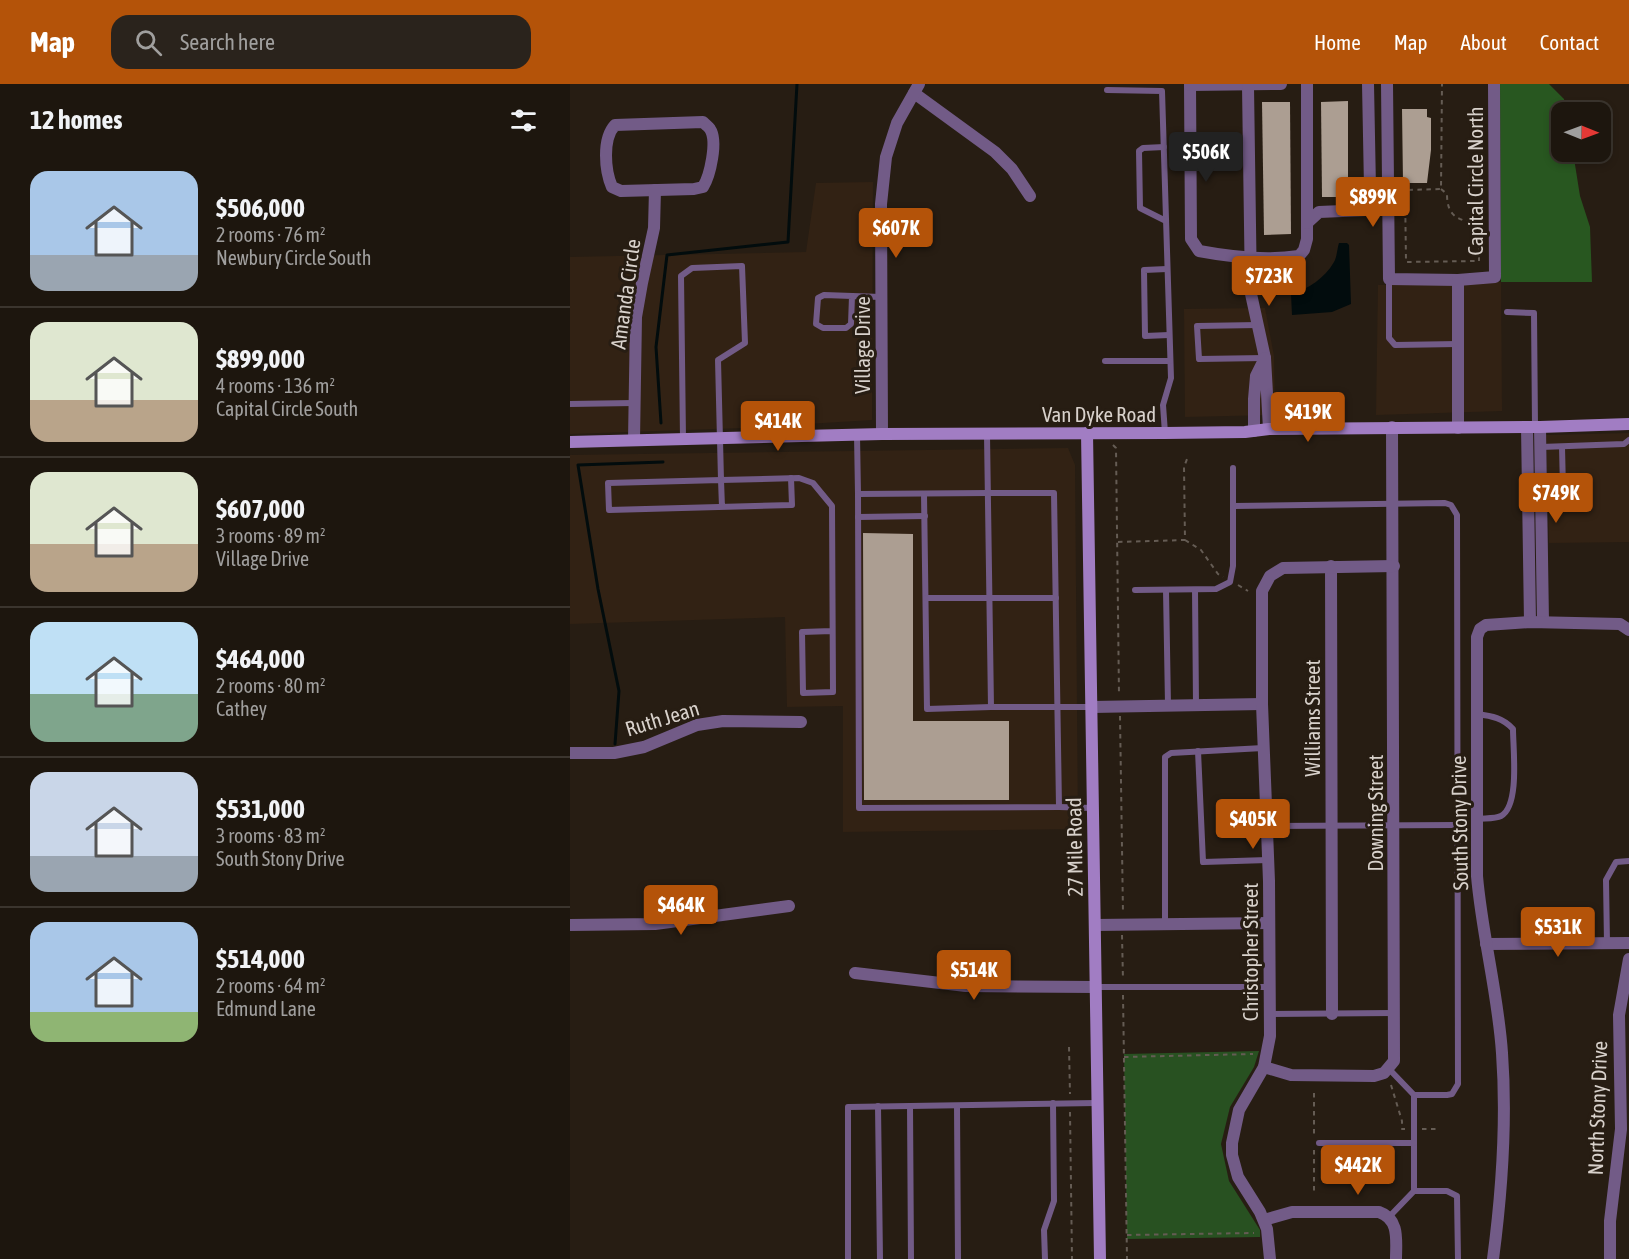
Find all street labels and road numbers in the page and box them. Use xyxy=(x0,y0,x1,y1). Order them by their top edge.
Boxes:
street label: Capital Circle North xyxy=(1463,107,1487,255)
street label: Amanda Circle xyxy=(605,237,645,351)
street label: Village Drive xyxy=(850,296,874,394)
street label: Van Dyke Road xyxy=(1042,402,1156,426)
street label: Williams Street xyxy=(1300,659,1324,777)
street label: Ruth Jean xyxy=(622,695,702,741)
street label: Downing Street xyxy=(1363,754,1387,872)
street label: South Stony Drive xyxy=(1446,755,1472,891)
street label: 27 Mile Road xyxy=(1061,797,1087,897)
street label: Christopher Street xyxy=(1238,883,1262,1021)
street label: North Stony Drive xyxy=(1583,1040,1611,1176)

